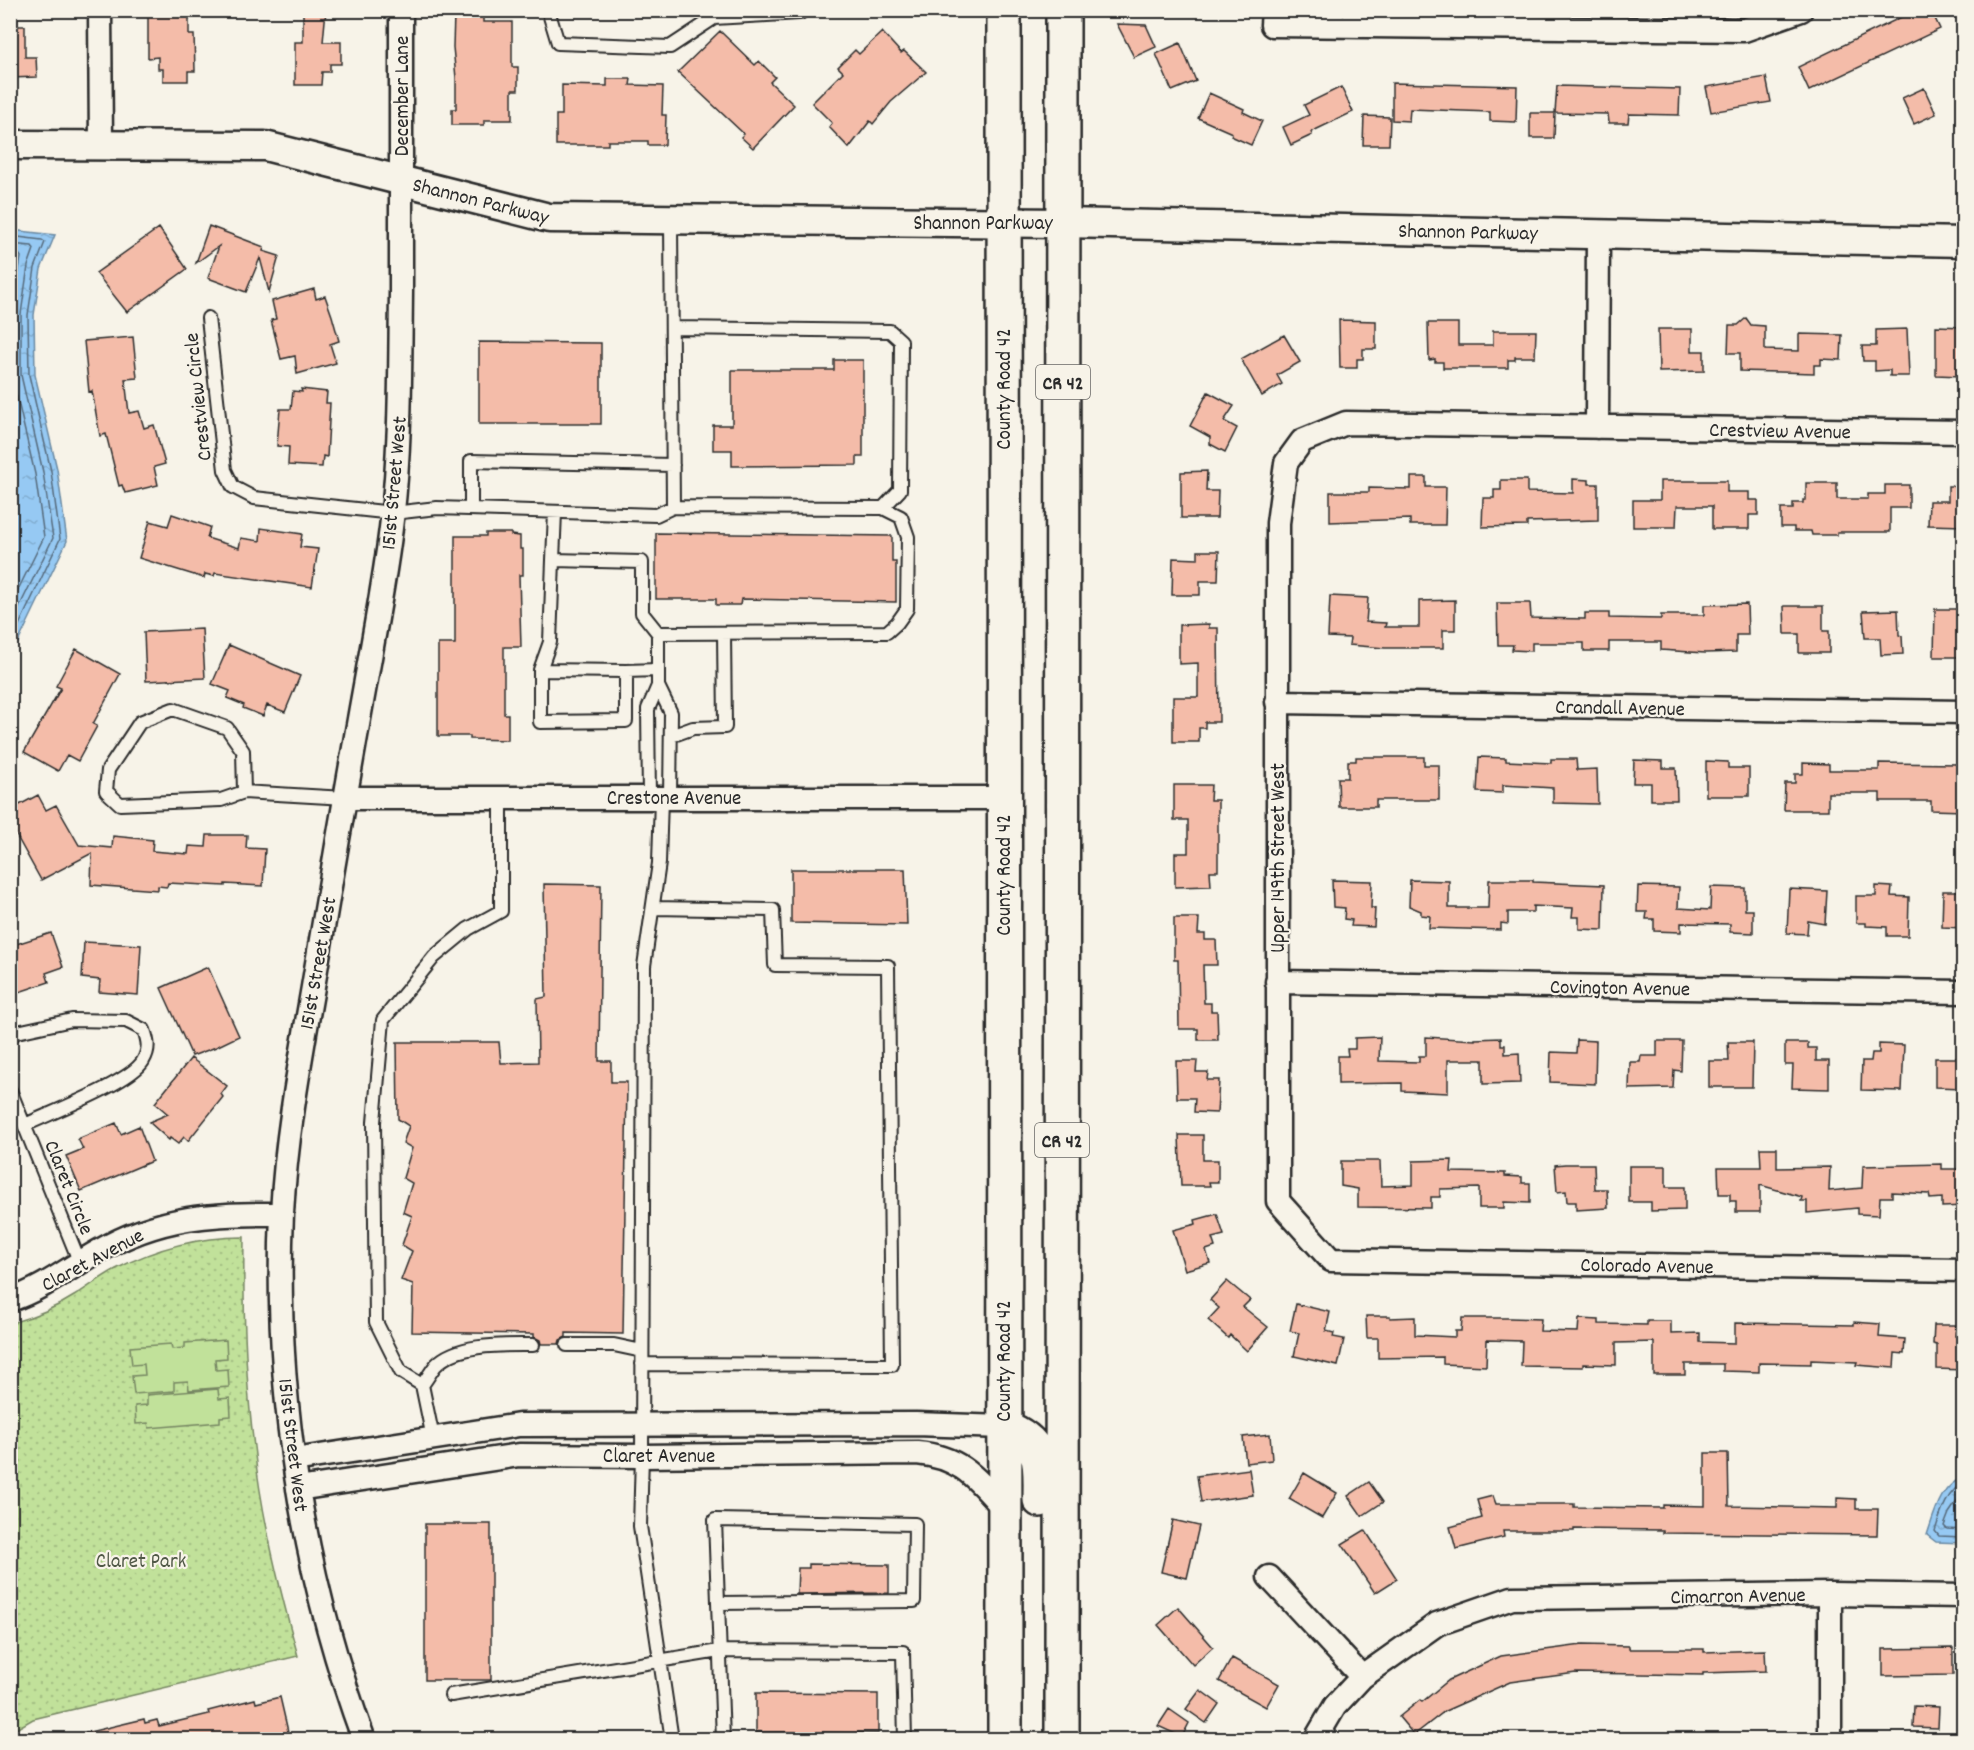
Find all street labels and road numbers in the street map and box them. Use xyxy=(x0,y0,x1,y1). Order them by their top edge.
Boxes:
street label: December Lane xyxy=(389,36,419,156)
street label: Shannon Parkway xyxy=(409,171,552,234)
street label: Shannon Parkway xyxy=(913,210,1053,240)
street label: Shannon Parkway xyxy=(1398,218,1539,250)
street label: County Road 42 xyxy=(991,328,1021,450)
street label: Crestview Circle xyxy=(178,331,222,462)
road number: CR 42 xyxy=(1036,365,1090,399)
street label: 151st Street West xyxy=(375,415,417,551)
street label: Crestview Avenue xyxy=(1709,417,1851,449)
street label: Crandall Avenue xyxy=(1555,694,1685,726)
street label: Upper 149th Street West xyxy=(1265,763,1295,953)
street label: Crestone Avenue xyxy=(607,785,741,815)
street label: County Road 42 xyxy=(991,814,1021,936)
street label: 151st Street West xyxy=(294,895,346,1032)
street label: Covington Avenue xyxy=(1550,974,1690,1006)
road number: CR 42 xyxy=(1035,1123,1089,1157)
street label: Claret Circle xyxy=(35,1136,100,1240)
street label: Claret Avenue xyxy=(37,1222,150,1301)
street label: Colorado Avenue xyxy=(1580,1252,1714,1284)
street label: County Road 42 xyxy=(991,1300,1021,1422)
street label: 151st Street West xyxy=(268,1377,314,1514)
street label: Claret Avenue xyxy=(603,1443,715,1473)
street label: Cimarron Avenue xyxy=(1670,1582,1806,1614)

